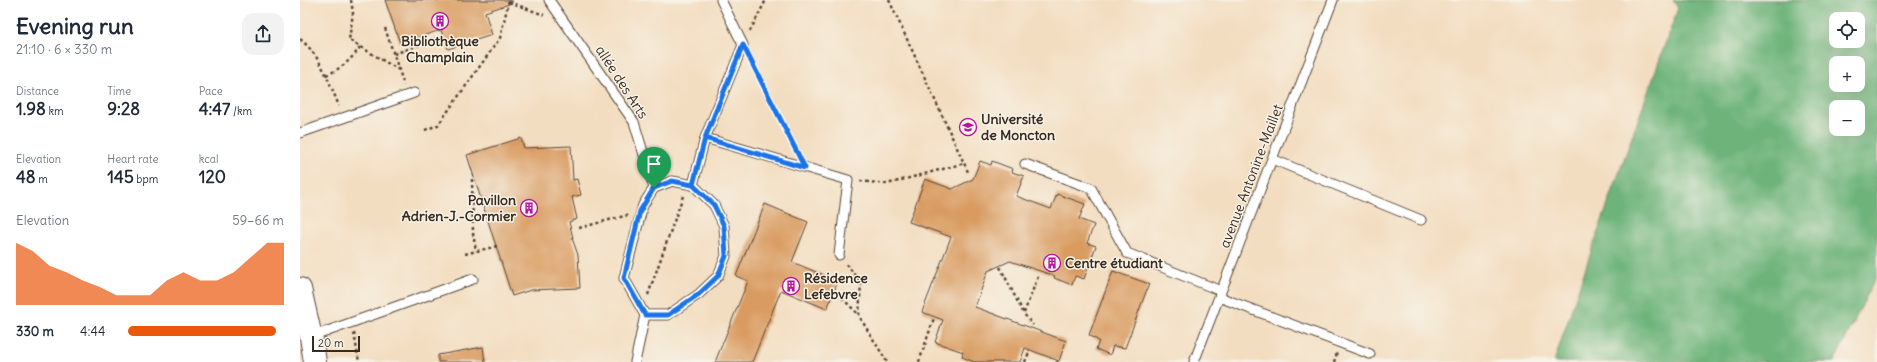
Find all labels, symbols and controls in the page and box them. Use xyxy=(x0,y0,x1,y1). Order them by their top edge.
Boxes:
building icon: Bibliothèque Champlain xyxy=(430,11,450,31)
text: Evening run xyxy=(16,12,134,40)
map controls xyxy=(1829,12,1865,136)
button: locate xyxy=(1829,12,1865,48)
button: share xyxy=(242,13,284,55)
place label: Bibliothèque Champlain xyxy=(401,32,479,66)
text: 21:10 · 6 × 330 m xyxy=(16,41,112,58)
street label: allée des Arts xyxy=(592,42,652,122)
button: + xyxy=(1829,56,1865,92)
text: Distance xyxy=(16,84,59,98)
text: Time xyxy=(107,84,131,98)
text: Pace xyxy=(199,84,223,98)
text: 1.98 xyxy=(16,98,46,120)
text: 9:28 xyxy=(107,98,140,120)
text: 4:47 xyxy=(199,98,230,120)
button: − xyxy=(1829,100,1865,136)
street label: avenue Antonine-Maillet xyxy=(1215,101,1287,251)
text: km xyxy=(46,104,64,118)
text: /km xyxy=(230,104,252,118)
place label: Université de Moncton xyxy=(981,110,1055,144)
school or university icon: Université de Moncton xyxy=(958,117,978,137)
pin xyxy=(637,147,671,188)
text: Elevation xyxy=(16,152,61,166)
text: Heart rate xyxy=(107,152,158,166)
text: kcal xyxy=(199,152,218,166)
icon: arrive xyxy=(643,153,665,175)
text: 48 xyxy=(16,166,36,188)
text: 145 xyxy=(107,166,134,188)
text: 120 xyxy=(199,166,226,188)
text: m xyxy=(36,172,48,186)
text: bpm xyxy=(134,172,158,186)
place label: Pavillon Adrien-J.-Cormier xyxy=(402,191,516,225)
building icon: Pavillon Adrien-J.-Cormier xyxy=(519,198,539,218)
text: Elevation xyxy=(16,212,69,229)
text: 59–66 m xyxy=(232,212,284,229)
building icon: Centre étudiant xyxy=(1042,253,1062,273)
place label: Centre étudiant xyxy=(1065,254,1163,272)
place label: Résidence Lefebvre xyxy=(804,269,868,303)
building icon: Résidence Lefebvre xyxy=(781,276,801,296)
text: 330 m xyxy=(16,323,54,340)
text: 4:44 xyxy=(80,323,105,340)
scale bar xyxy=(312,334,360,353)
text: 20 m xyxy=(318,336,344,350)

